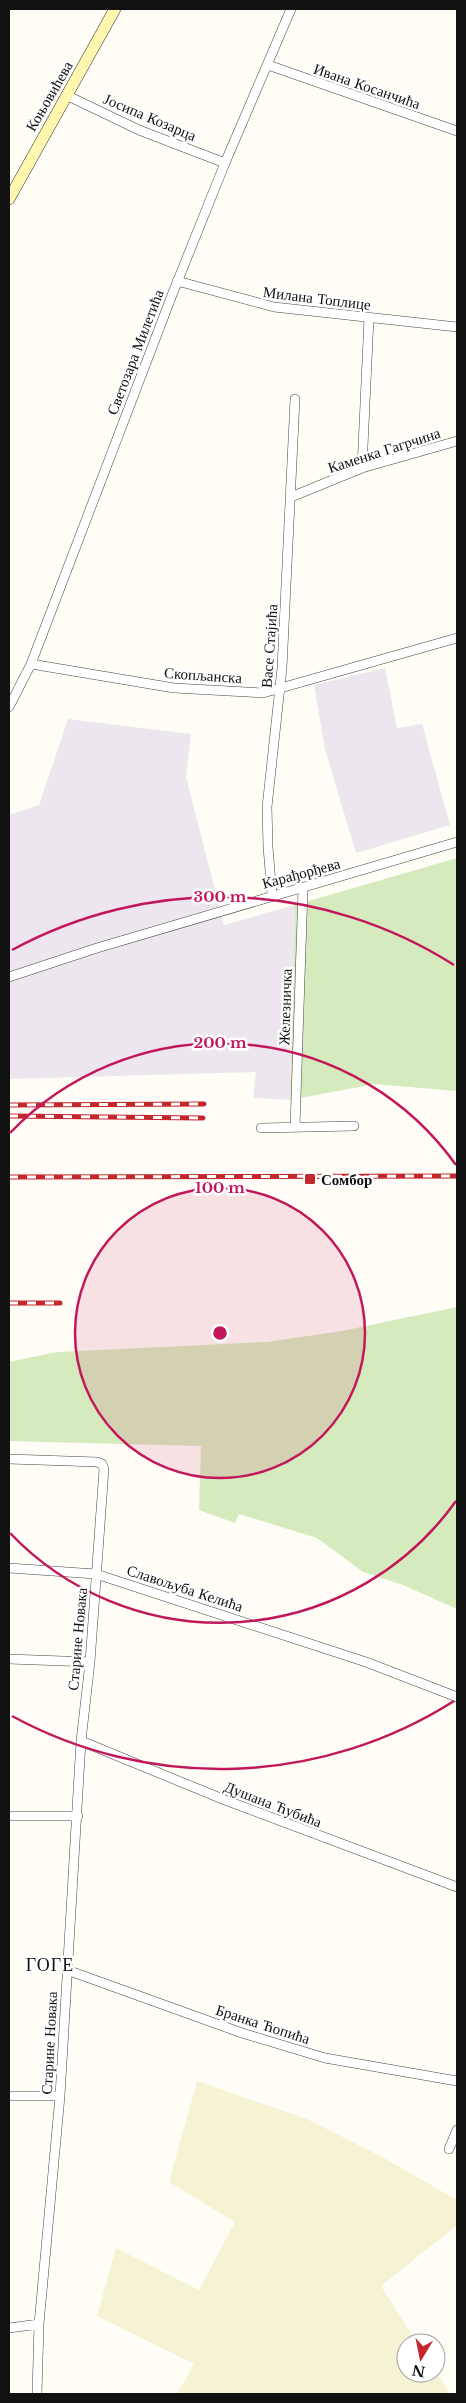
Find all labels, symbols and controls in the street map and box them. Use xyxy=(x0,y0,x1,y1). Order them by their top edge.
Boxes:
street label: Коњовићева xyxy=(21,57,77,134)
street label: Ивана Косанчића xyxy=(311,59,423,113)
street label: Јосипа Козарца xyxy=(101,89,200,145)
street label: Милана Топлице xyxy=(262,282,372,314)
street label: Светозара Милетића xyxy=(102,286,168,417)
street label: Каменка Гагрчина xyxy=(325,423,443,477)
street label: Васе Стајића xyxy=(257,603,281,689)
street label: Скопљанска xyxy=(163,663,243,687)
street label: Карађорђева xyxy=(260,853,343,893)
text: 300 m xyxy=(194,887,247,906)
street label: Железничка xyxy=(274,968,296,1046)
text: 200 m xyxy=(194,1033,247,1052)
place label: Сомбор xyxy=(321,1170,372,1189)
marker: Сомбор xyxy=(303,1172,317,1186)
text: 100 m xyxy=(195,1178,245,1197)
centre of rings xyxy=(211,1324,229,1342)
street label: Славољуба Келића xyxy=(124,1560,246,1616)
street label: Старине Новака xyxy=(63,1586,91,1691)
street label: Душана Ћубића xyxy=(221,1777,325,1831)
district label: ГОГЕ xyxy=(26,1954,74,1976)
street label: Старине Новака xyxy=(37,1991,61,2095)
street label: Бранка Ћопића xyxy=(214,2000,313,2048)
north arrow xyxy=(396,2333,446,2383)
text: N xyxy=(411,2361,427,2381)

